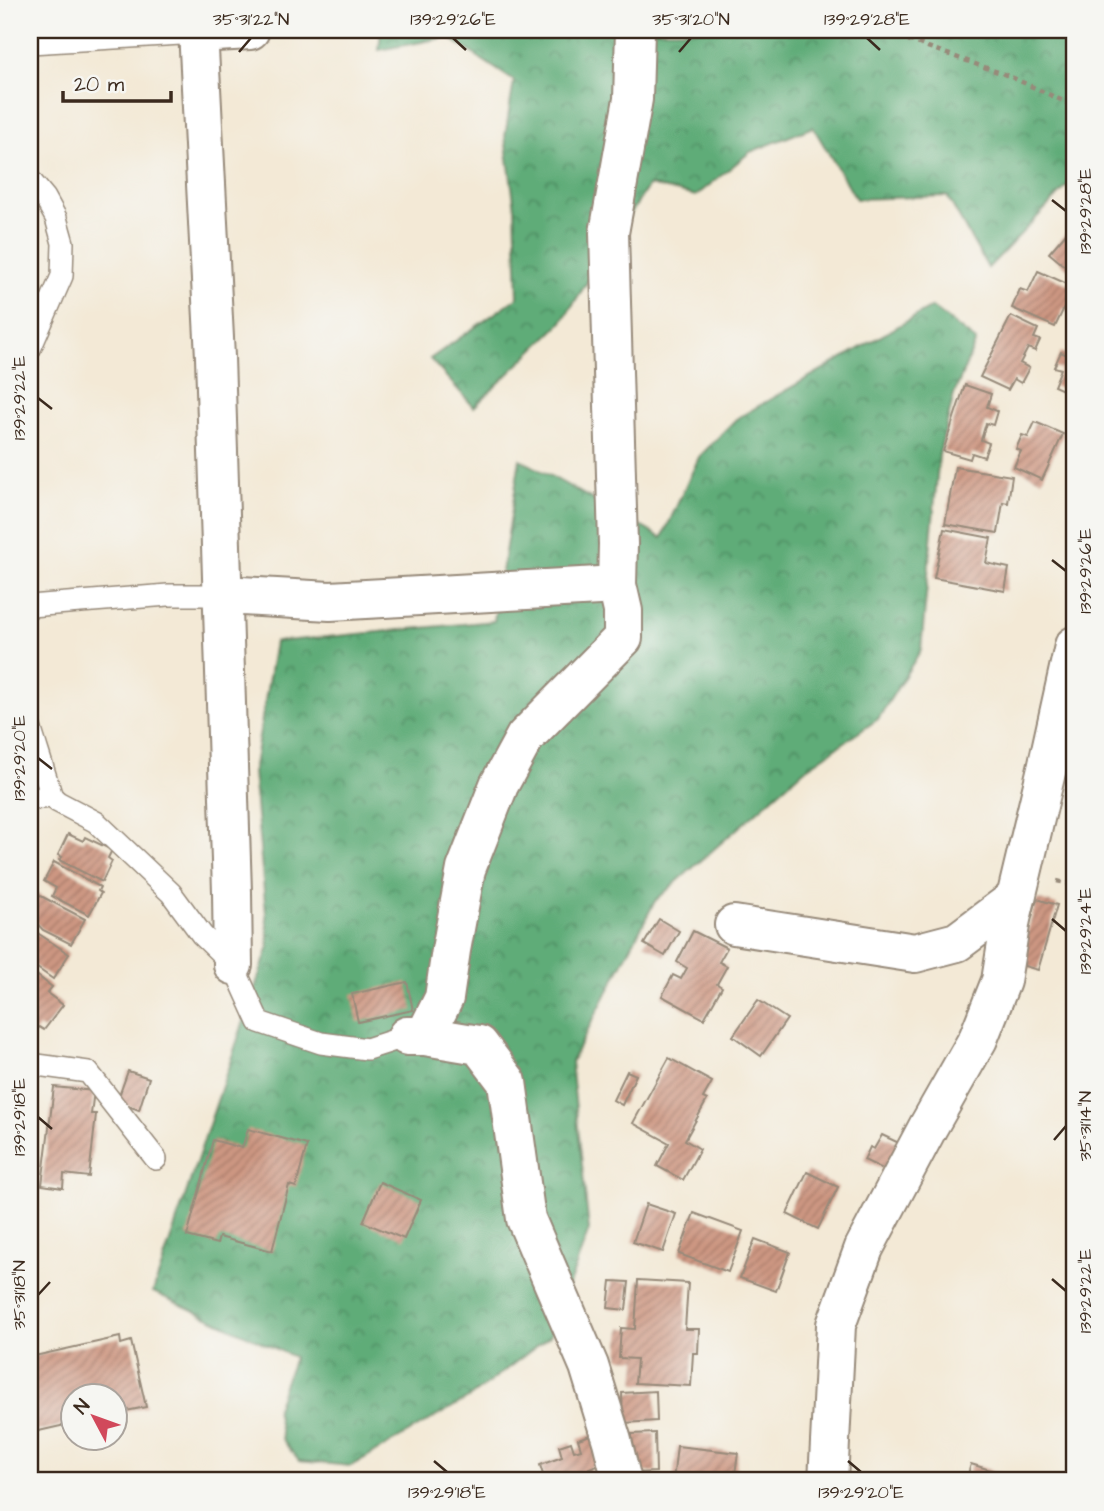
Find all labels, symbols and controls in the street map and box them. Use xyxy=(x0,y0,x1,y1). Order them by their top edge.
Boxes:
text: 35°31'22"N xyxy=(213,7,289,32)
text: 139°29'26"E xyxy=(410,7,496,32)
text: 35°31'20"N xyxy=(652,7,730,32)
text: 139°29'28"E xyxy=(824,7,910,32)
scale bar xyxy=(63,60,172,104)
text: 20 m xyxy=(74,70,125,99)
text: 139°29'28"E xyxy=(1073,168,1098,254)
text: 139°29'22"E xyxy=(7,355,32,440)
text: 139°29'26"E xyxy=(1073,528,1098,614)
text: 139°29'20"E xyxy=(7,715,32,801)
text: 139°29'24"E xyxy=(1073,887,1098,974)
text: 139°29'18"E xyxy=(7,1078,32,1156)
text: 35°31'14"N xyxy=(1073,1091,1098,1161)
text: 139°29'22"E xyxy=(1073,1248,1098,1333)
text: 35°31'18"N xyxy=(7,1260,32,1330)
north arrow xyxy=(60,1382,130,1452)
text: N xyxy=(68,1393,96,1420)
text: 139°29'18"E xyxy=(408,1480,486,1505)
text: 139°29'20"E xyxy=(818,1480,904,1505)

